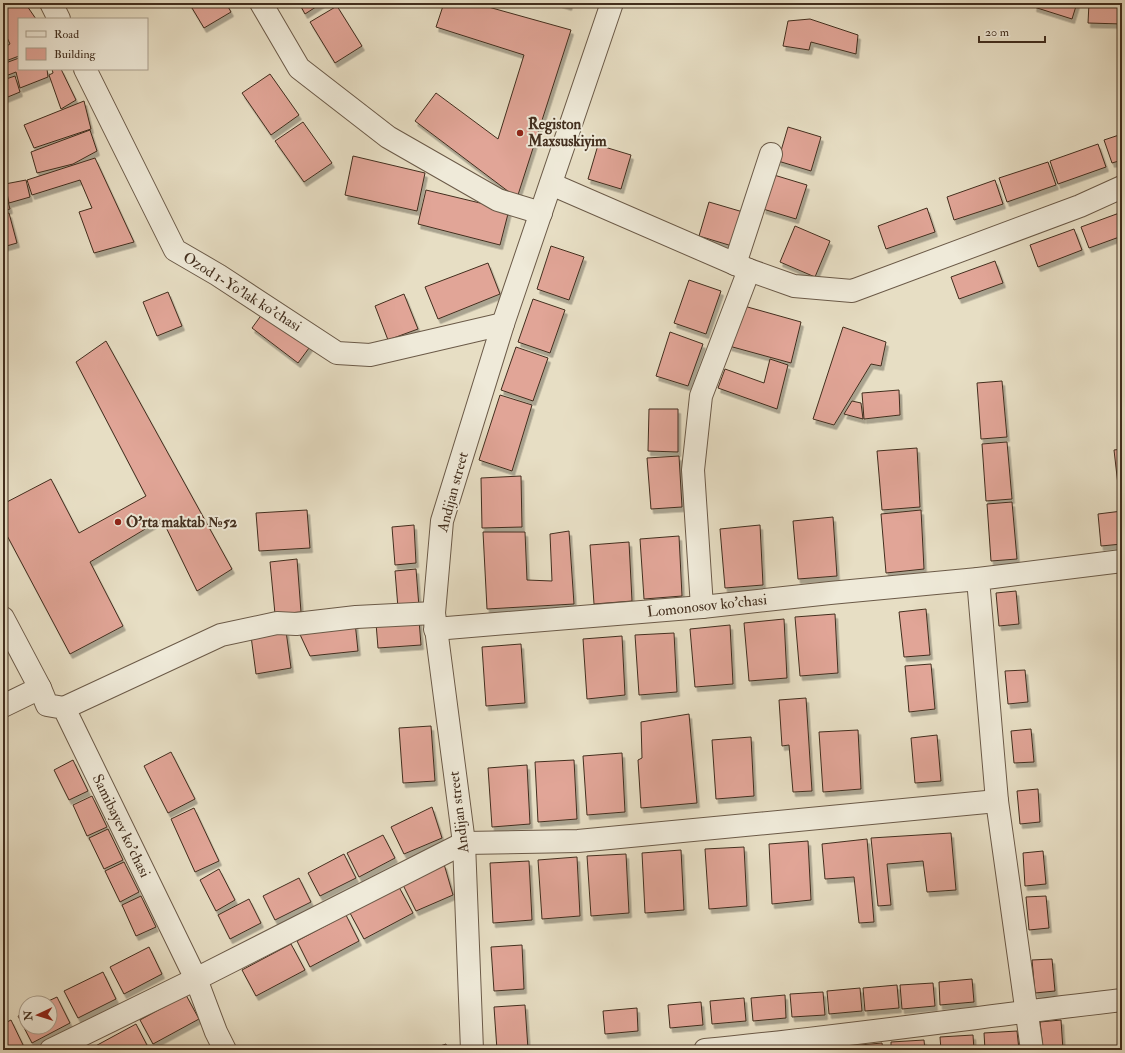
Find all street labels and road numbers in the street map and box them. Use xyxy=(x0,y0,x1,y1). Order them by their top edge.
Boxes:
street label: Ozod 1-Yo'lak ko'chasi xyxy=(179,248,305,336)
street label: Andijan street xyxy=(433,450,473,535)
street label: Lomonosov ko'chasi xyxy=(646,590,768,622)
street label: Andijan street xyxy=(445,770,474,855)
street label: Samibayev ko'chasi xyxy=(88,771,154,881)

